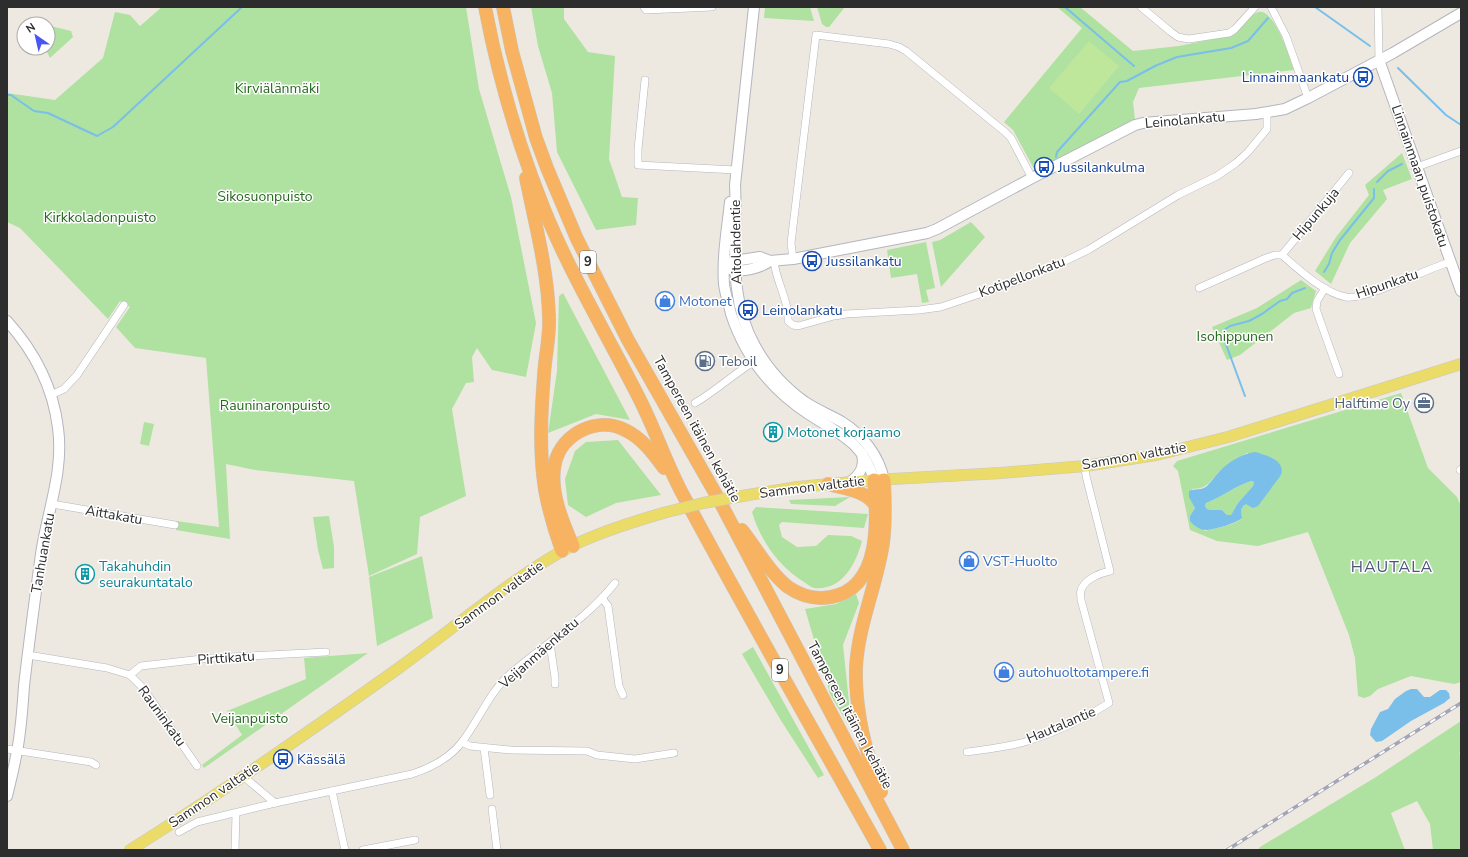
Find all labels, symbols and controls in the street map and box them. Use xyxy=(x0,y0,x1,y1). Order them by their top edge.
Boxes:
north arrow xyxy=(16,16,56,56)
text: N xyxy=(23,20,38,37)
bus stop icon: Linnainmaankatu xyxy=(1352,66,1374,88)
place label: Linnainmaankatu xyxy=(1242,68,1349,87)
park label: Kirviälänmäki xyxy=(235,79,319,98)
street label: Linnainmaan puistokatu xyxy=(1387,102,1453,250)
street label: Leinolankatu xyxy=(1144,107,1226,133)
bus stop icon: Jussilankulma xyxy=(1033,156,1055,178)
place label: Jussilankulma xyxy=(1057,158,1145,177)
street label: Hipunkuja xyxy=(1288,184,1344,244)
park label: Sikosuonpuisto xyxy=(217,187,313,206)
street label: Aitolahdentie xyxy=(726,199,746,285)
park label: Kirkkoladonpuisto xyxy=(44,208,157,227)
bus stop icon: Jussilankatu xyxy=(801,250,823,272)
road number: 9 xyxy=(580,251,596,273)
place label: Jussilankatu xyxy=(825,252,902,271)
street label: Kotipellonkatu xyxy=(976,252,1068,302)
street label: Hipunkatu xyxy=(1353,264,1421,304)
shop icon: Motonet xyxy=(654,290,676,312)
place label: Motonet xyxy=(679,292,732,311)
bus stop icon: Leinolankatu xyxy=(737,299,759,321)
place label: Leinolankatu xyxy=(762,301,843,320)
park label: Isohippunen xyxy=(1197,327,1273,346)
fuel station icon: Teboil xyxy=(694,350,716,372)
street label: Tampereen itäinen kehätie xyxy=(649,352,745,506)
place label: Teboil xyxy=(719,352,758,371)
office icon: Halftime Oy xyxy=(1413,392,1435,414)
place label: Halftime Oy xyxy=(1334,394,1411,413)
park label: Rauninaronpuisto xyxy=(220,396,330,415)
building icon: Motonet korjaamo xyxy=(762,421,784,443)
place label: Motonet korjaamo xyxy=(787,423,901,442)
street label: Sammon valtatie xyxy=(1080,437,1188,475)
street label: Sammon valtatie xyxy=(758,471,866,503)
street label: Aittakatu xyxy=(84,501,144,529)
street label: Tanhuankatu xyxy=(27,511,59,595)
shop icon: VST-Huolto xyxy=(958,550,980,572)
place label: VST-Huolto xyxy=(982,552,1058,571)
street label: Sammon valtatie xyxy=(451,556,547,634)
district label: HAUTALA xyxy=(1351,556,1433,578)
place label: Takahuhdin seurakuntatalo xyxy=(99,557,193,592)
building icon: Takahuhdin seurakuntatalo xyxy=(74,563,96,585)
street label: Veijanmäenkatu xyxy=(494,613,583,694)
street label: Tampereen itäinen kehätie xyxy=(803,638,897,792)
street label: Pirttikatu xyxy=(197,647,255,669)
road number: 9 xyxy=(772,659,788,681)
shop icon: autohuoltotampere.fi xyxy=(993,661,1015,683)
place label: autohuoltotampere.fi xyxy=(1018,663,1149,682)
street label: Rauninkatu xyxy=(133,682,191,750)
street label: Hautalantie xyxy=(1024,702,1098,748)
park label: Veijanpuisto xyxy=(211,709,289,728)
bus stop icon: Kässälä xyxy=(272,748,294,770)
place label: Kässälä xyxy=(297,750,346,769)
street label: Sammon valtatie xyxy=(165,758,263,832)

